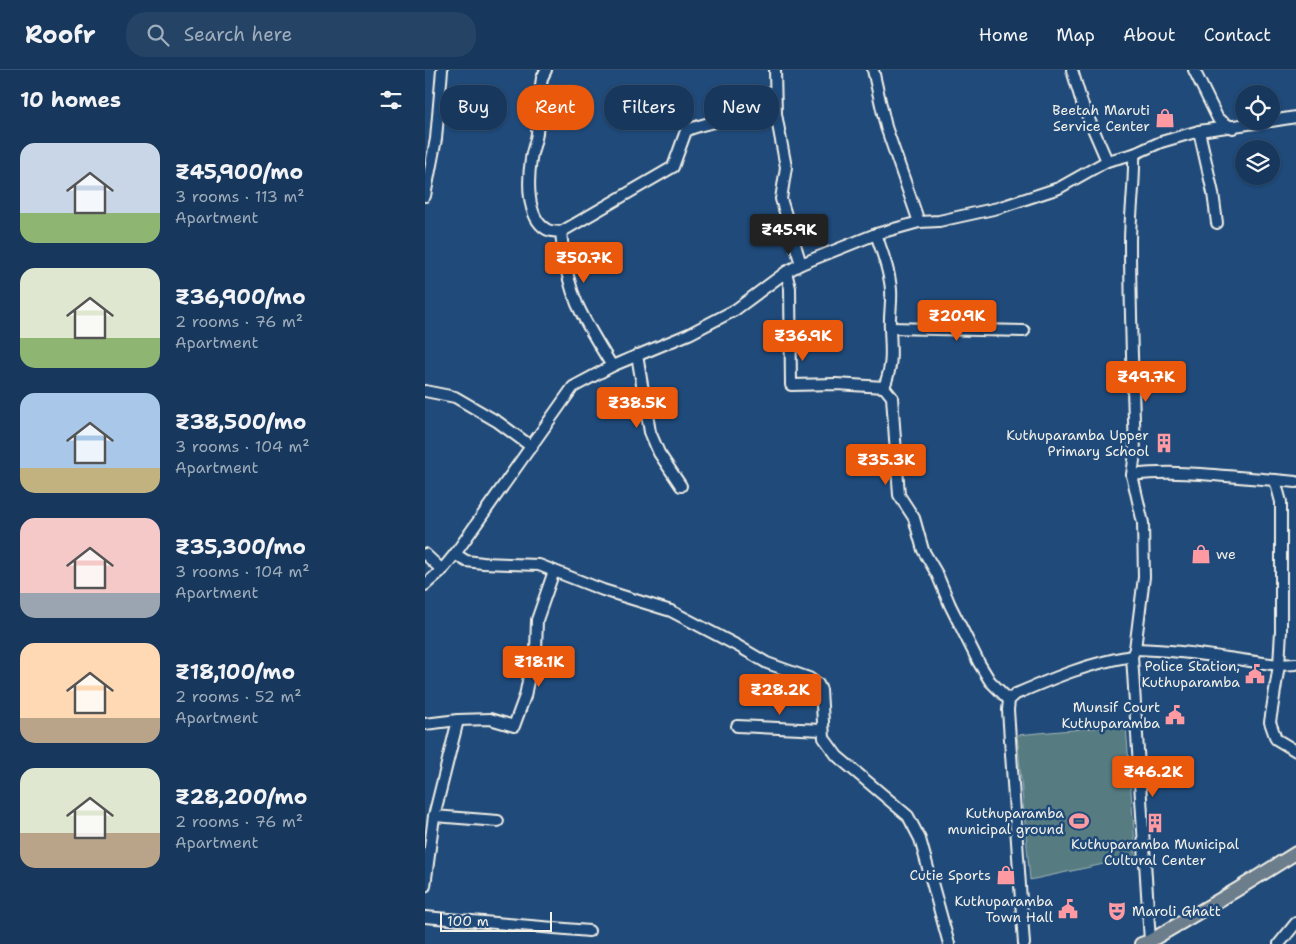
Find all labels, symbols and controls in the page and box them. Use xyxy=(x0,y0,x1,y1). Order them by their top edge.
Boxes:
search box xyxy=(126,12,476,57)
text: Roofr xyxy=(25,19,96,51)
icon: search xyxy=(144,21,172,49)
text: Search here xyxy=(184,22,292,47)
text: Home xyxy=(979,23,1028,47)
text: Map xyxy=(1056,23,1095,47)
text: About xyxy=(1123,23,1176,47)
text: Contact xyxy=(1204,23,1271,47)
chip: Buy xyxy=(440,85,507,130)
chip: Rent xyxy=(517,85,594,130)
chip: Filters xyxy=(604,85,694,130)
chip: New xyxy=(704,85,779,130)
map controls xyxy=(1235,85,1280,185)
button: locate xyxy=(1235,85,1280,130)
text: 10 homes xyxy=(20,86,121,114)
icon: filters xyxy=(377,86,405,114)
place label: Beetah Maruti Service Center xyxy=(1052,101,1150,135)
shop icon: Beetah Maruti Service Center xyxy=(1154,107,1176,129)
button: layers xyxy=(1235,140,1280,185)
text: ₹45,900/mo xyxy=(175,158,303,186)
icon: home xyxy=(60,163,120,223)
text: 3 rooms · 113 m² xyxy=(175,186,305,207)
text: Apartment xyxy=(175,207,258,228)
pin: ₹45.9K xyxy=(748,214,830,256)
text: ₹45.9K xyxy=(761,219,817,240)
pin: ₹50.7K xyxy=(543,242,625,284)
text: ₹50.7K xyxy=(556,247,612,268)
text: ₹36,900/mo xyxy=(175,283,306,311)
icon: home xyxy=(60,288,120,348)
pin: ₹20.9K xyxy=(916,300,998,342)
text: ₹20.9K xyxy=(929,305,985,326)
text: 2 rooms · 76 m² xyxy=(175,311,303,332)
pin: ₹36.9K xyxy=(762,320,844,362)
text: ₹36.9K xyxy=(774,325,832,346)
text: Apartment xyxy=(175,332,258,353)
pin: ₹49.7K xyxy=(1105,360,1187,403)
text: ₹49.7K xyxy=(1117,366,1175,387)
pin: ₹38.5K xyxy=(596,386,678,429)
text: ₹38.5K xyxy=(608,392,666,413)
text: ₹38,500/mo xyxy=(175,408,306,436)
icon: home xyxy=(60,413,120,473)
place label: Kuthuparamba Upper Primary School xyxy=(1006,426,1150,460)
building icon: Kuthuparamba Upper Primary School xyxy=(1153,432,1175,454)
text: 3 rooms · 104 m² xyxy=(175,436,310,457)
pin: ₹35.3K xyxy=(845,444,927,486)
text: ₹35.3K xyxy=(857,449,915,470)
text: Apartment xyxy=(175,457,258,478)
text: ₹35,300/mo xyxy=(175,533,306,561)
icon: home xyxy=(60,538,120,598)
shop icon: we xyxy=(1190,543,1212,565)
place label: we xyxy=(1216,545,1236,563)
text: 3 rooms · 104 m² xyxy=(175,561,310,582)
text: Apartment xyxy=(175,582,258,603)
pin: ₹18.1K xyxy=(498,646,580,688)
text: ₹18.1K xyxy=(514,651,564,672)
place label: Police Station, Kuthuparamba xyxy=(1141,657,1240,691)
text: ₹18,100/mo xyxy=(175,658,295,686)
icon: home xyxy=(60,663,120,723)
public building icon: Police Station, Kuthuparamba xyxy=(1244,663,1266,685)
pin: ₹28.2K xyxy=(739,674,821,716)
text: ₹28.2K xyxy=(750,679,810,700)
text: 2 rooms · 52 m² xyxy=(175,686,302,707)
place label: Munsif Court Kuthuparamba xyxy=(1061,698,1160,732)
public building icon: Munsif Court Kuthuparamba xyxy=(1164,704,1186,726)
text: Apartment xyxy=(175,707,258,728)
pin: ₹46.2K xyxy=(1112,756,1194,798)
text: ₹46.2K xyxy=(1123,761,1183,782)
text: ₹28,200/mo xyxy=(175,783,307,811)
icon: home xyxy=(60,788,120,848)
place label: Kuthuparamba municipal ground xyxy=(948,804,1064,838)
sports icon: Kuthuparamba municipal ground xyxy=(1068,810,1090,832)
text: 2 rooms · 76 m² xyxy=(175,811,303,832)
building icon: Kuthuparamba Municipal Cultural Center xyxy=(1144,812,1166,834)
text: Apartment xyxy=(175,832,258,853)
place label: Kuthuparamba Municipal Cultural Center xyxy=(1071,835,1240,869)
shop icon: Cutie Sports xyxy=(995,864,1017,886)
place label: Cutie Sports xyxy=(910,866,991,884)
place label: Kuthuparamba Town Hall xyxy=(954,892,1054,926)
public building icon: Kuthuparamba Town Hall xyxy=(1057,898,1079,920)
theatre icon: Maroli Ghatt xyxy=(1106,900,1128,922)
place label: Maroli Ghatt xyxy=(1132,902,1221,920)
scale bar xyxy=(440,909,553,932)
text: 100 m xyxy=(447,912,489,930)

